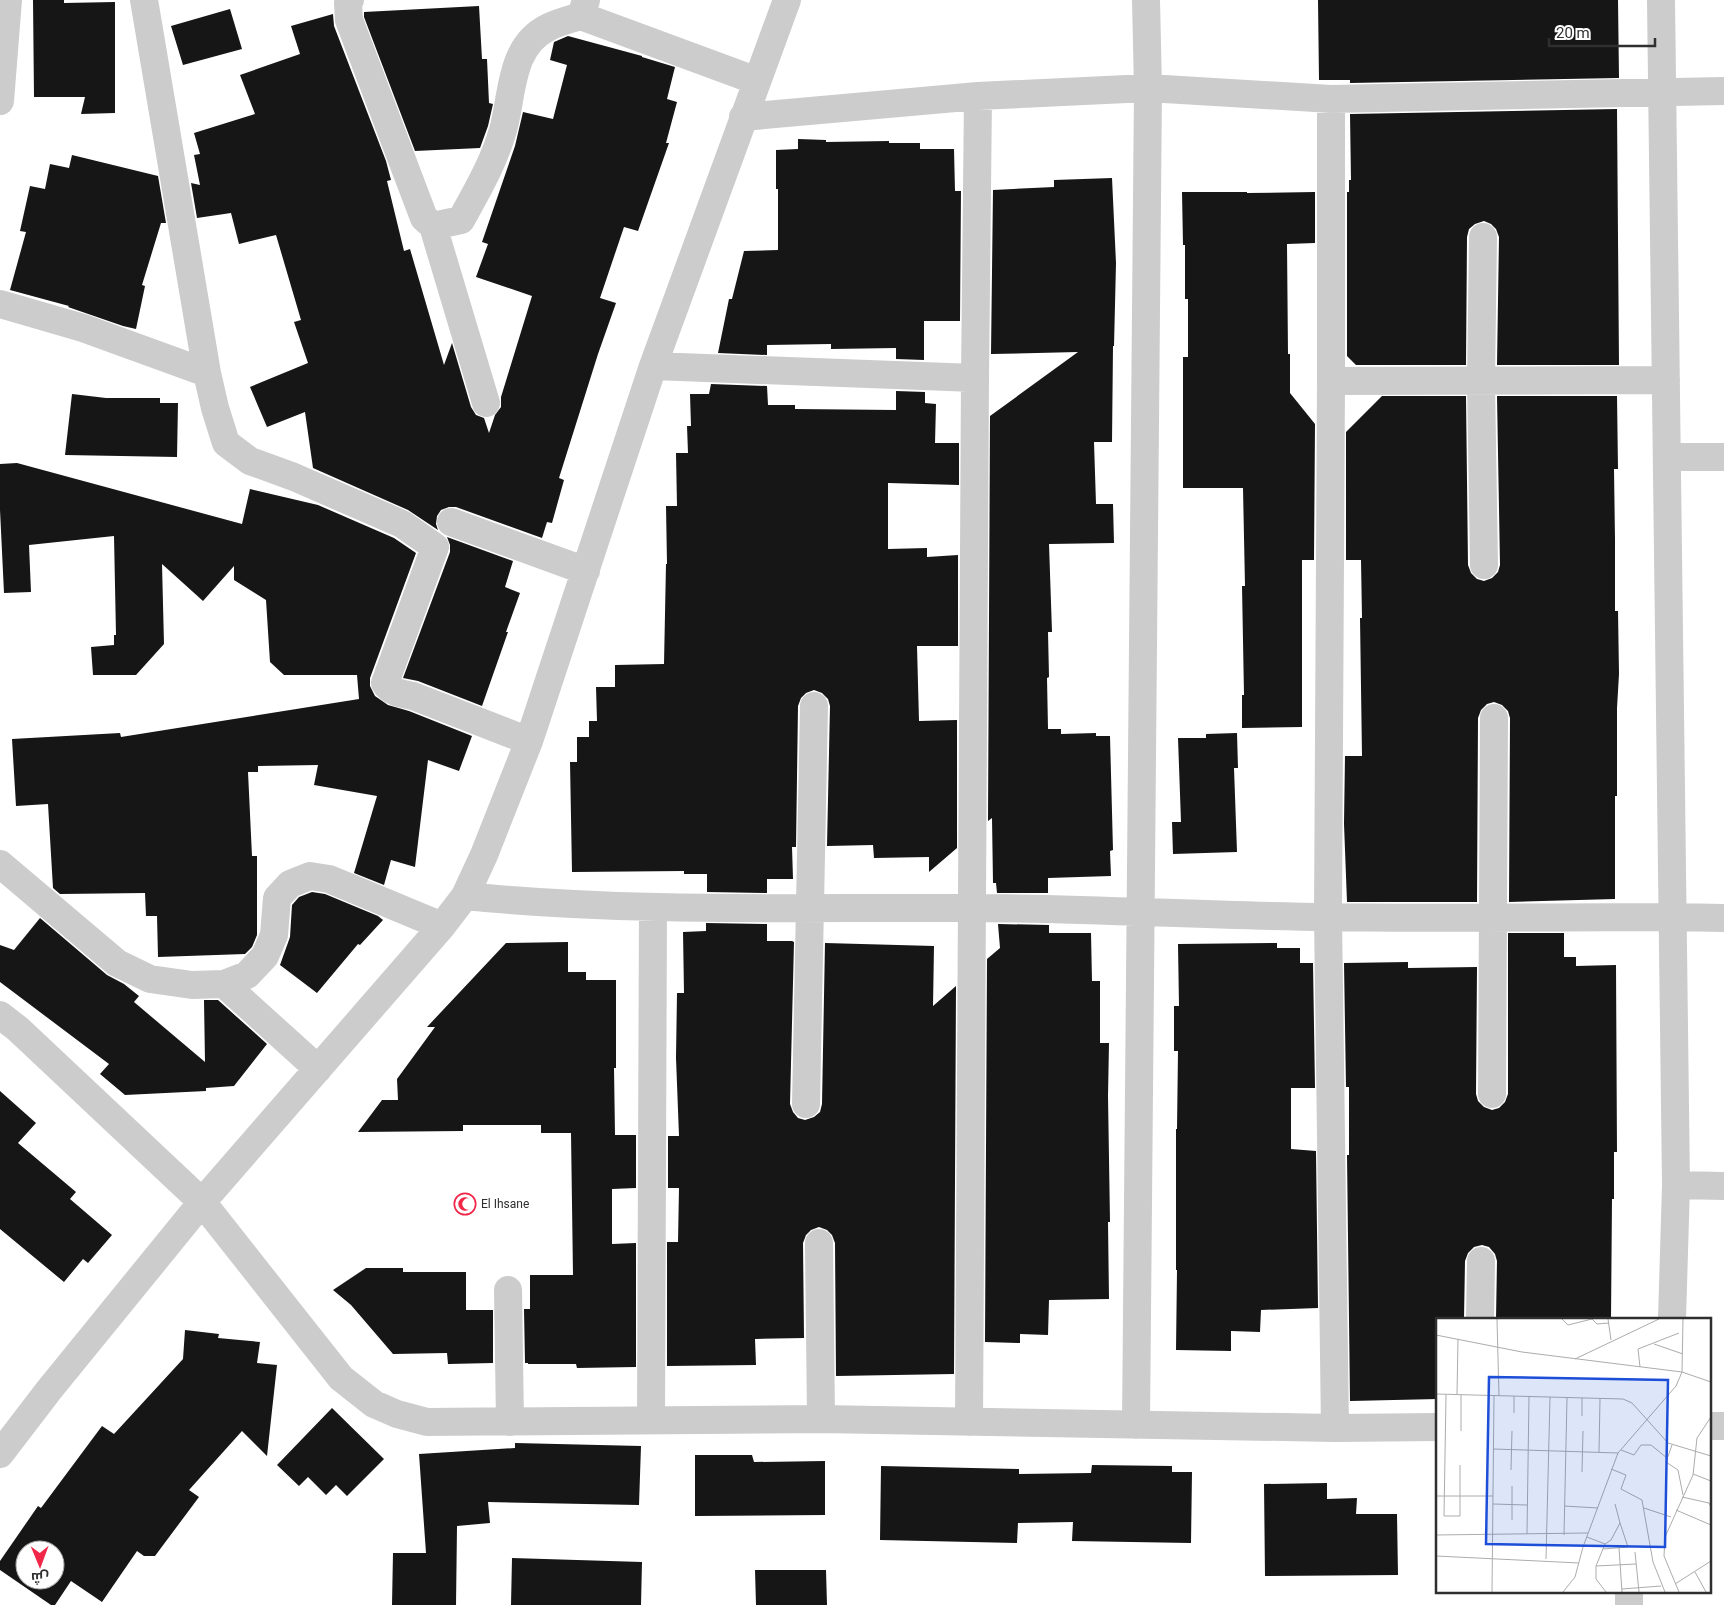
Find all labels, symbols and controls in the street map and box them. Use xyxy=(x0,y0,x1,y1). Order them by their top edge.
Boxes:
scale bar xyxy=(1549,15,1655,47)
text: 20 m xyxy=(1556,24,1590,42)
mosque icon: El Ihsane xyxy=(453,1192,477,1216)
place label: El Ihsane xyxy=(481,1197,529,1211)
inset map xyxy=(1436,1318,1712,1592)
north arrow xyxy=(15,1540,65,1590)
text: ش xyxy=(31,1569,49,1586)

